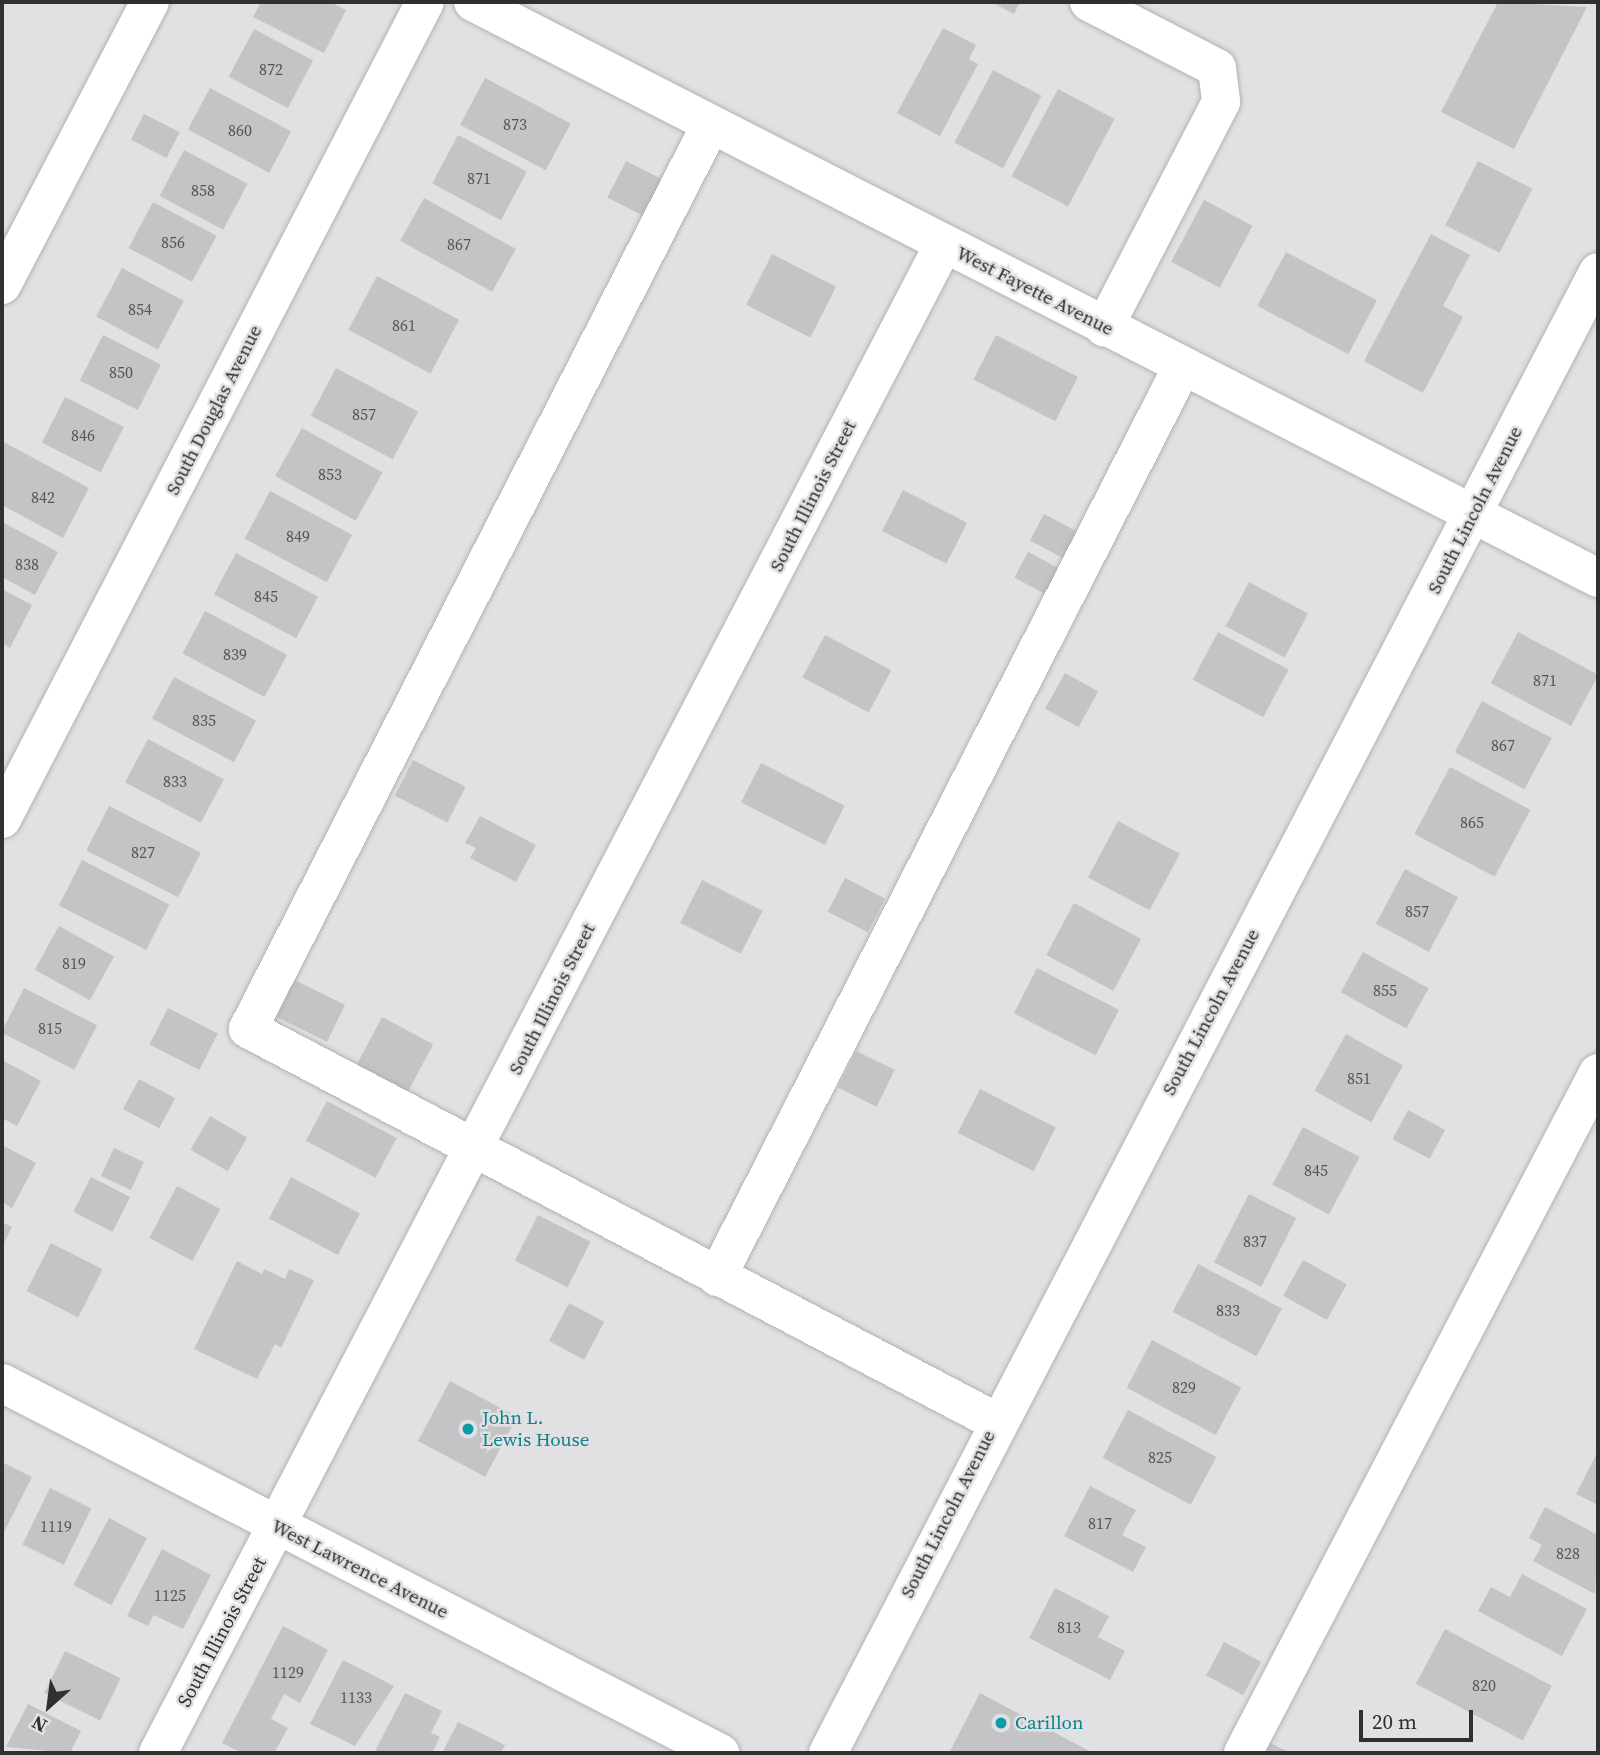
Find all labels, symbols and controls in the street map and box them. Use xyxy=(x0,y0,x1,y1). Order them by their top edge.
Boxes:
house number: 872 xyxy=(259,59,283,79)
house number: 873 xyxy=(503,114,527,134)
house number: 860 xyxy=(228,120,252,140)
house number: 871 xyxy=(467,168,491,188)
house number: 858 xyxy=(191,180,215,200)
house number: 856 xyxy=(161,232,185,252)
house number: 867 xyxy=(447,234,471,254)
street label: West Fayette Avenue xyxy=(953,242,1117,340)
house number: 854 xyxy=(128,299,152,319)
house number: 861 xyxy=(392,315,416,335)
street label: South Douglas Avenue xyxy=(161,321,267,499)
house number: 850 xyxy=(109,362,133,382)
house number: 857 xyxy=(352,404,376,424)
street label: South Illinois Street xyxy=(765,417,861,575)
street label: South Lincoln Avenue xyxy=(1423,422,1527,598)
house number: 846 xyxy=(71,425,95,445)
house number: 853 xyxy=(318,464,342,484)
house number: 842 xyxy=(31,487,55,507)
house number: 849 xyxy=(286,526,310,546)
house number: 838 xyxy=(15,554,39,574)
house number: 845 xyxy=(254,586,278,606)
house number: 839 xyxy=(223,644,247,664)
house number: 871 xyxy=(1533,670,1557,690)
house number: 835 xyxy=(192,710,216,730)
house number: 867 xyxy=(1491,735,1515,755)
house number: 833 xyxy=(163,771,187,791)
house number: 865 xyxy=(1460,812,1484,832)
house number: 827 xyxy=(131,842,155,862)
house number: 857 xyxy=(1405,901,1429,921)
street label: South Illinois Street xyxy=(504,920,600,1078)
street label: South Lincoln Avenue xyxy=(1157,925,1265,1099)
house number: 819 xyxy=(62,953,86,973)
house number: 855 xyxy=(1373,980,1397,1000)
house number: 815 xyxy=(38,1018,62,1038)
house number: 851 xyxy=(1347,1068,1371,1088)
house number: 845 xyxy=(1304,1160,1328,1180)
house number: 837 xyxy=(1243,1231,1267,1251)
house number: 833 xyxy=(1216,1300,1240,1320)
house number: 829 xyxy=(1172,1377,1196,1397)
place label: John L. Lewis House xyxy=(482,1407,590,1451)
marker: John L. Lewis House xyxy=(460,1421,476,1437)
street label: South Lincoln Avenue xyxy=(896,1426,1000,1602)
house number: 825 xyxy=(1148,1447,1172,1467)
house number: 817 xyxy=(1088,1513,1112,1533)
street label: West Lawrence Avenue xyxy=(268,1514,452,1624)
house number: 1119 xyxy=(40,1516,72,1536)
house number: 828 xyxy=(1556,1543,1580,1563)
street label: South Illinois Street xyxy=(173,1553,271,1711)
house number: 1125 xyxy=(154,1585,186,1605)
house number: 813 xyxy=(1057,1617,1081,1637)
house number: 1129 xyxy=(272,1662,304,1682)
north arrow xyxy=(14,1671,84,1741)
house number: 820 xyxy=(1472,1675,1496,1695)
house number: 1133 xyxy=(340,1687,372,1707)
scale bar xyxy=(1362,1696,1476,1740)
text: 20 m xyxy=(1372,1707,1417,1736)
text: N xyxy=(27,1710,51,1739)
place label: Carillon xyxy=(1015,1712,1084,1734)
marker: Carillon xyxy=(993,1715,1009,1731)

